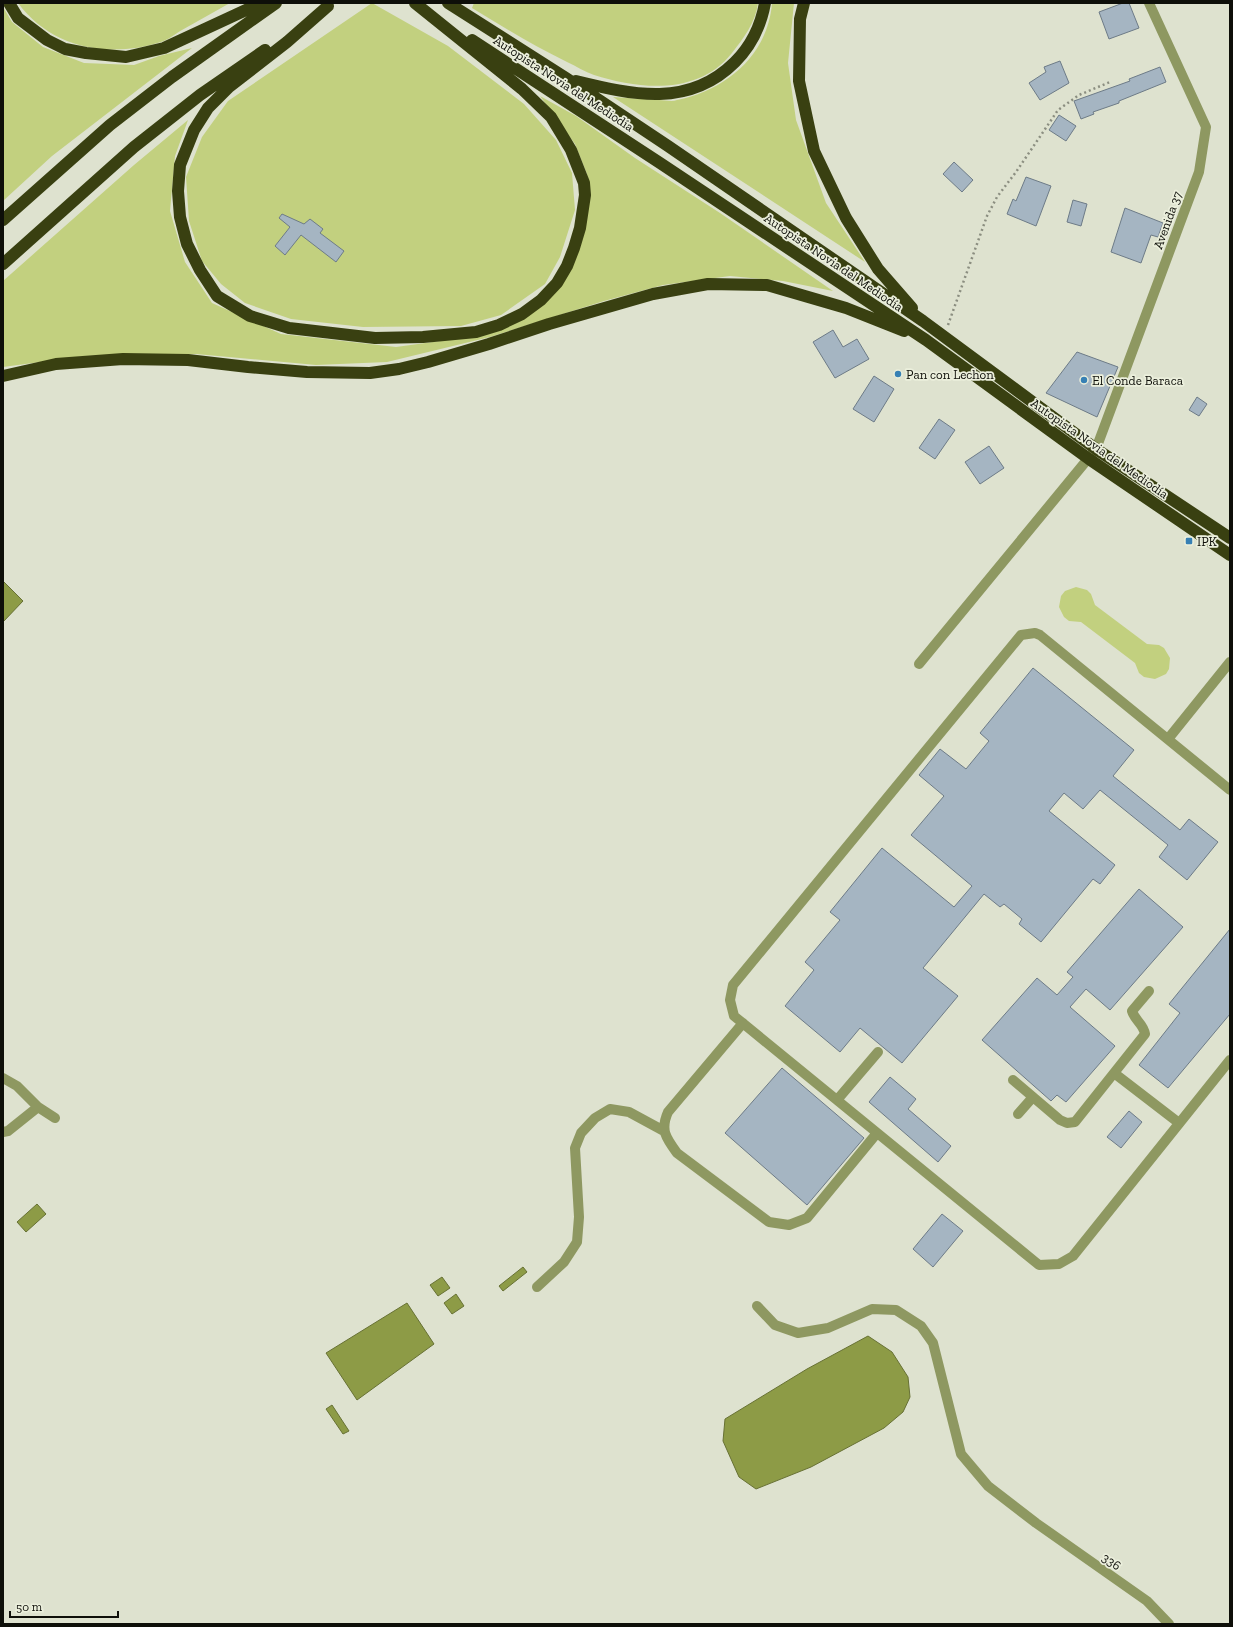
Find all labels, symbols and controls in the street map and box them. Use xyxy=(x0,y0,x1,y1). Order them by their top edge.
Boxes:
street label: Autopista Novia del Mediodía xyxy=(491,32,637,135)
street label: Avenida 37 xyxy=(1150,189,1185,251)
street label: Autopista Novia del Mediodía xyxy=(761,210,907,315)
place label: Pan con Lechon xyxy=(906,367,994,382)
marker: Pan con Lechon xyxy=(893,369,903,379)
place label: El Conde Baraca xyxy=(1092,373,1184,388)
marker: El Conde Baraca xyxy=(1079,375,1089,385)
street label: Autopista Novia del Mediodía xyxy=(1028,395,1172,502)
place label: IPK xyxy=(1197,534,1218,549)
marker: IPK xyxy=(1184,536,1194,546)
street label: 336 xyxy=(1099,1550,1124,1573)
scale bar xyxy=(10,1593,118,1619)
text: 50 m xyxy=(16,1600,43,1614)

